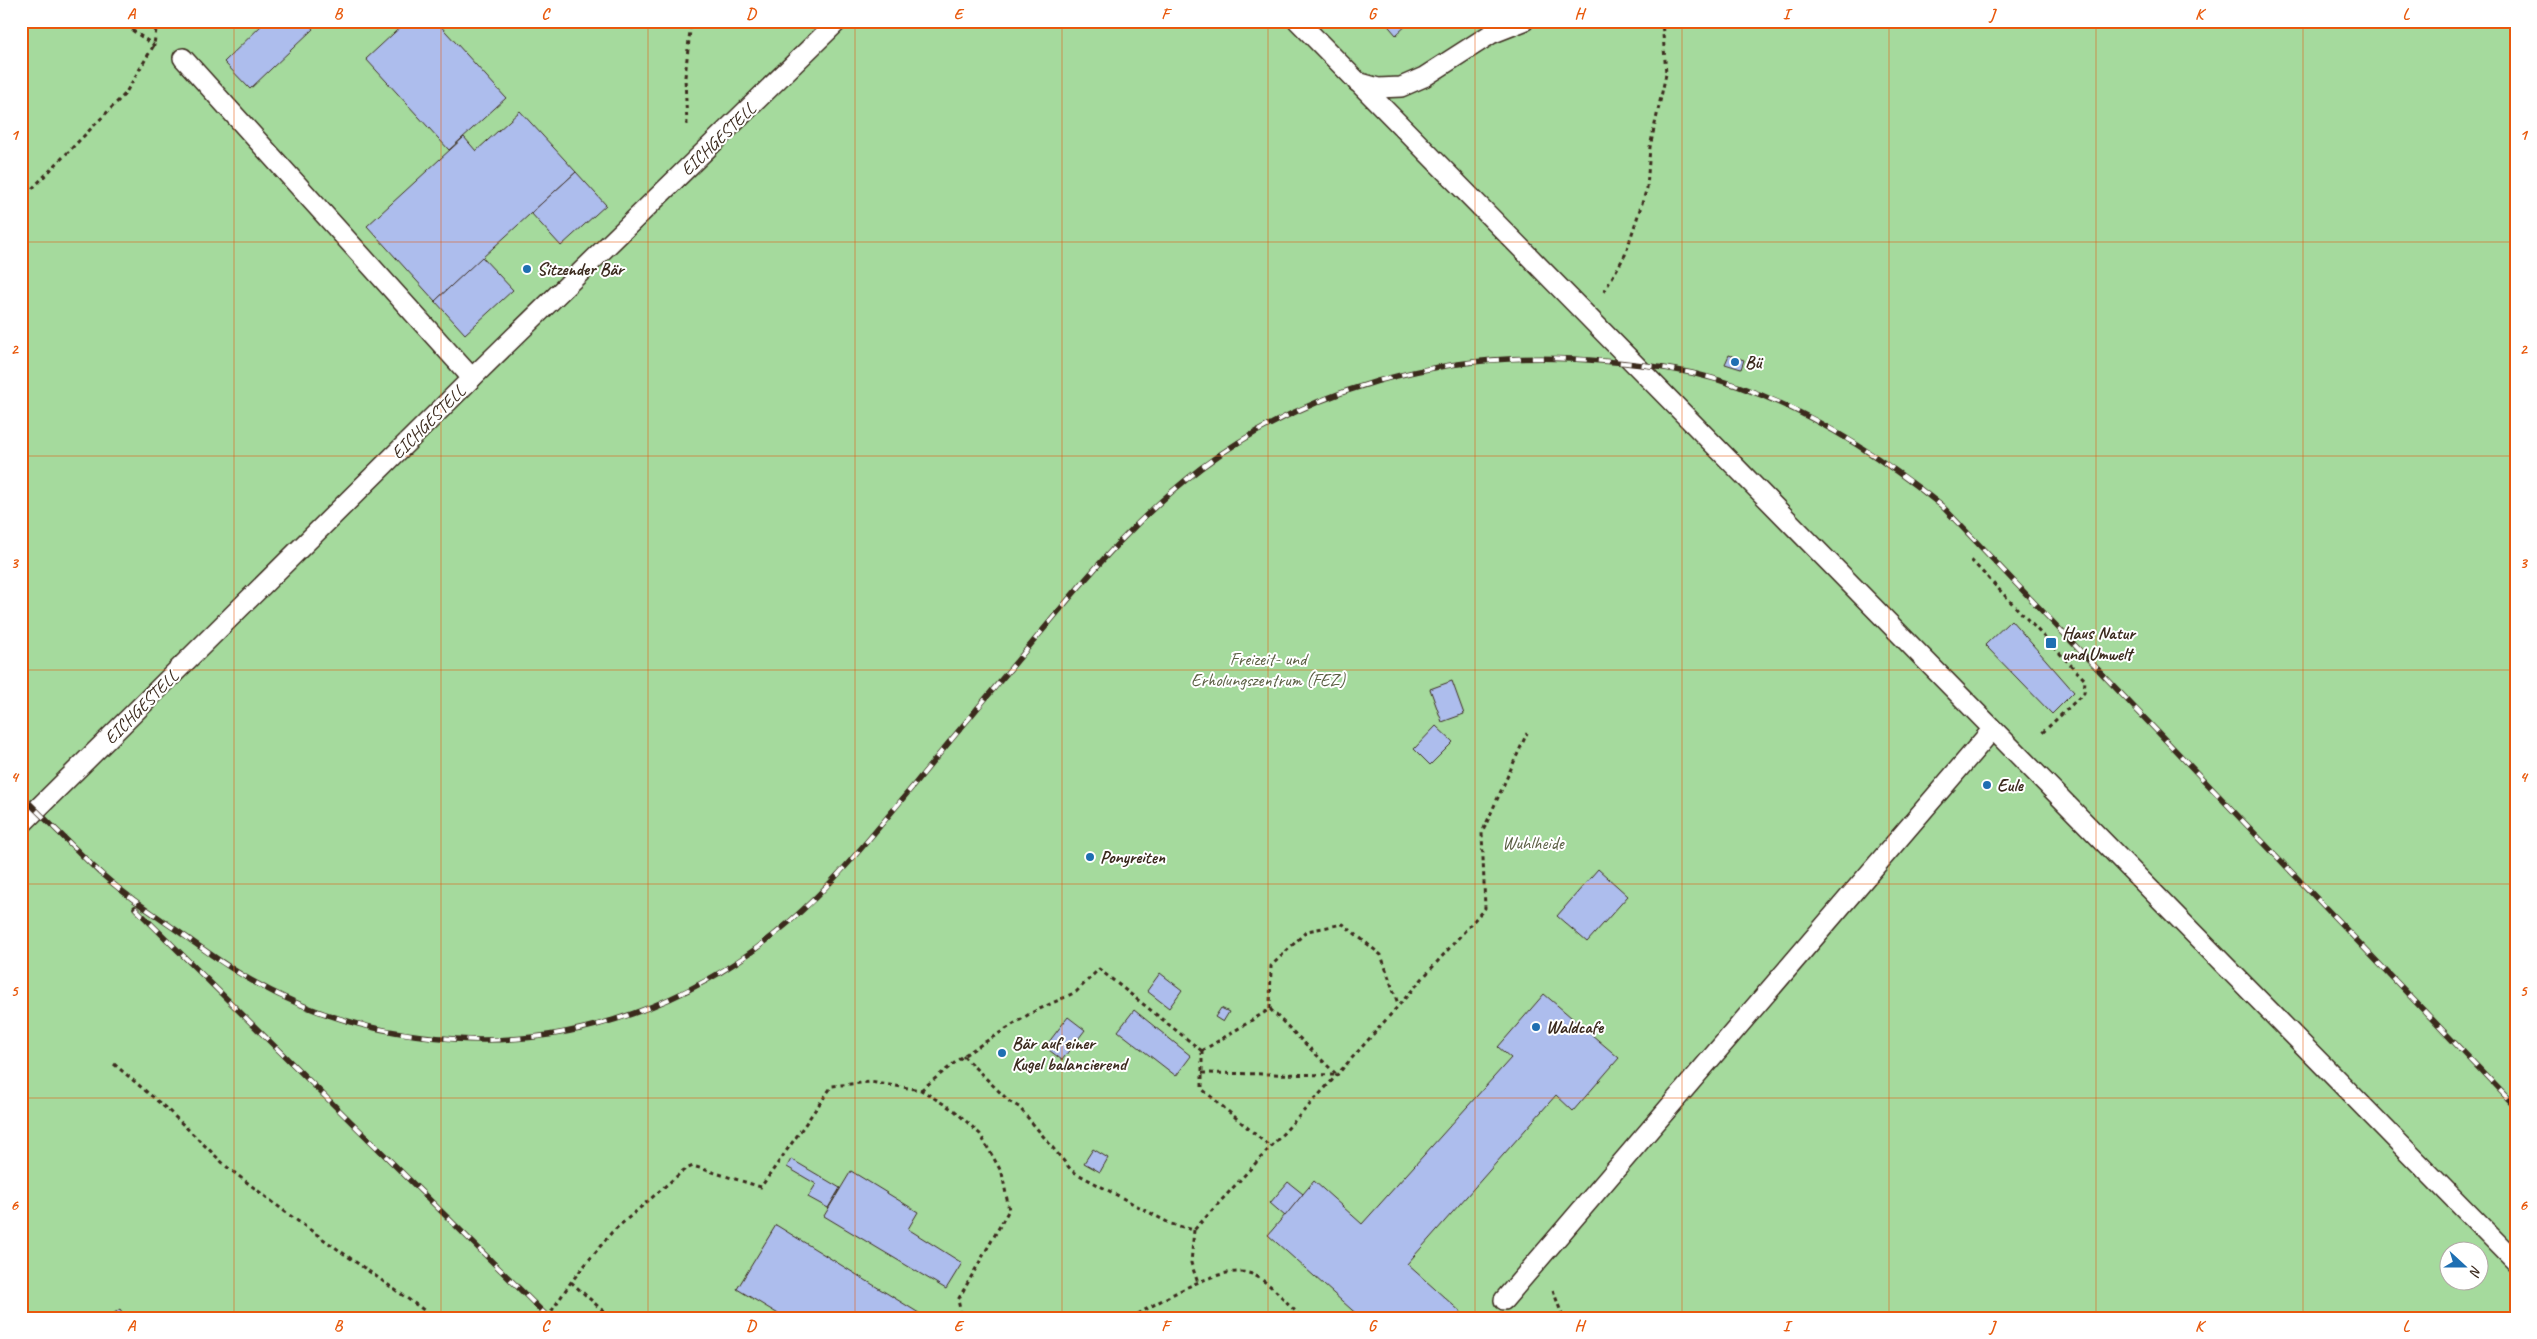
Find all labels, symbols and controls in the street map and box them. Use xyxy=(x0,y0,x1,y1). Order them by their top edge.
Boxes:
text: A xyxy=(127,4,137,24)
text: B xyxy=(334,4,344,24)
text: C xyxy=(541,4,551,24)
text: D xyxy=(746,4,757,24)
text: E xyxy=(954,4,965,24)
text: F xyxy=(1161,4,1172,24)
text: G xyxy=(1368,4,1378,24)
text: H xyxy=(1574,4,1586,24)
text: I xyxy=(1783,4,1793,24)
text: J xyxy=(1988,4,1997,24)
text: K xyxy=(2195,4,2207,24)
text: L xyxy=(2403,4,2411,24)
street label: EICHGESTELL xyxy=(676,97,761,180)
text: 1 xyxy=(10,125,19,145)
text: 1 xyxy=(2519,125,2528,145)
place label: Sitzender Bär xyxy=(537,258,626,280)
marker: Sitzender Bär xyxy=(521,263,533,275)
text: 2 xyxy=(10,339,19,359)
text: 2 xyxy=(2519,339,2528,359)
place label: Bü xyxy=(1745,351,1763,373)
marker: Bü xyxy=(1729,356,1741,368)
street label: EICHGESTELL xyxy=(386,379,471,464)
text: 3 xyxy=(10,553,19,573)
text: 3 xyxy=(2519,553,2528,573)
place label: Haus Natur und Umwelt xyxy=(2062,622,2137,665)
marker: Haus Natur und Umwelt xyxy=(2044,636,2058,650)
park label: Freizeit- und Erholungszentrum (FEZ) xyxy=(1191,648,1346,691)
street label: EICHGESTELL xyxy=(99,664,184,749)
text: 4 xyxy=(10,767,19,787)
text: 4 xyxy=(2519,767,2528,787)
place label: Eule xyxy=(1997,774,2025,796)
marker: Eule xyxy=(1981,779,1993,791)
park label: Wuhlheide xyxy=(1502,832,1565,854)
place label: Ponyreiten xyxy=(1100,846,1166,868)
marker: Ponyreiten xyxy=(1084,851,1096,863)
text: 5 xyxy=(11,981,20,1001)
text: 5 xyxy=(2520,981,2529,1001)
place label: Waldcafe xyxy=(1546,1016,1605,1038)
marker: Waldcafe xyxy=(1530,1021,1542,1033)
place label: Bär auf einer Kugel balancierend xyxy=(1012,1032,1129,1075)
marker: Bär auf einer Kugel balancierend xyxy=(996,1047,1008,1059)
text: 6 xyxy=(10,1195,19,1215)
text: 6 xyxy=(2519,1195,2528,1215)
north arrow xyxy=(2440,1242,2490,1292)
text: N xyxy=(2465,1263,2485,1280)
text: A xyxy=(127,1316,137,1336)
text: B xyxy=(334,1316,344,1336)
text: C xyxy=(541,1316,551,1336)
text: D xyxy=(746,1316,757,1336)
text: E xyxy=(954,1316,965,1336)
text: F xyxy=(1161,1316,1172,1336)
text: G xyxy=(1368,1316,1378,1336)
text: H xyxy=(1574,1316,1586,1336)
text: I xyxy=(1783,1316,1793,1336)
text: J xyxy=(1988,1316,1997,1336)
text: K xyxy=(2195,1316,2207,1336)
text: L xyxy=(2403,1316,2411,1336)

